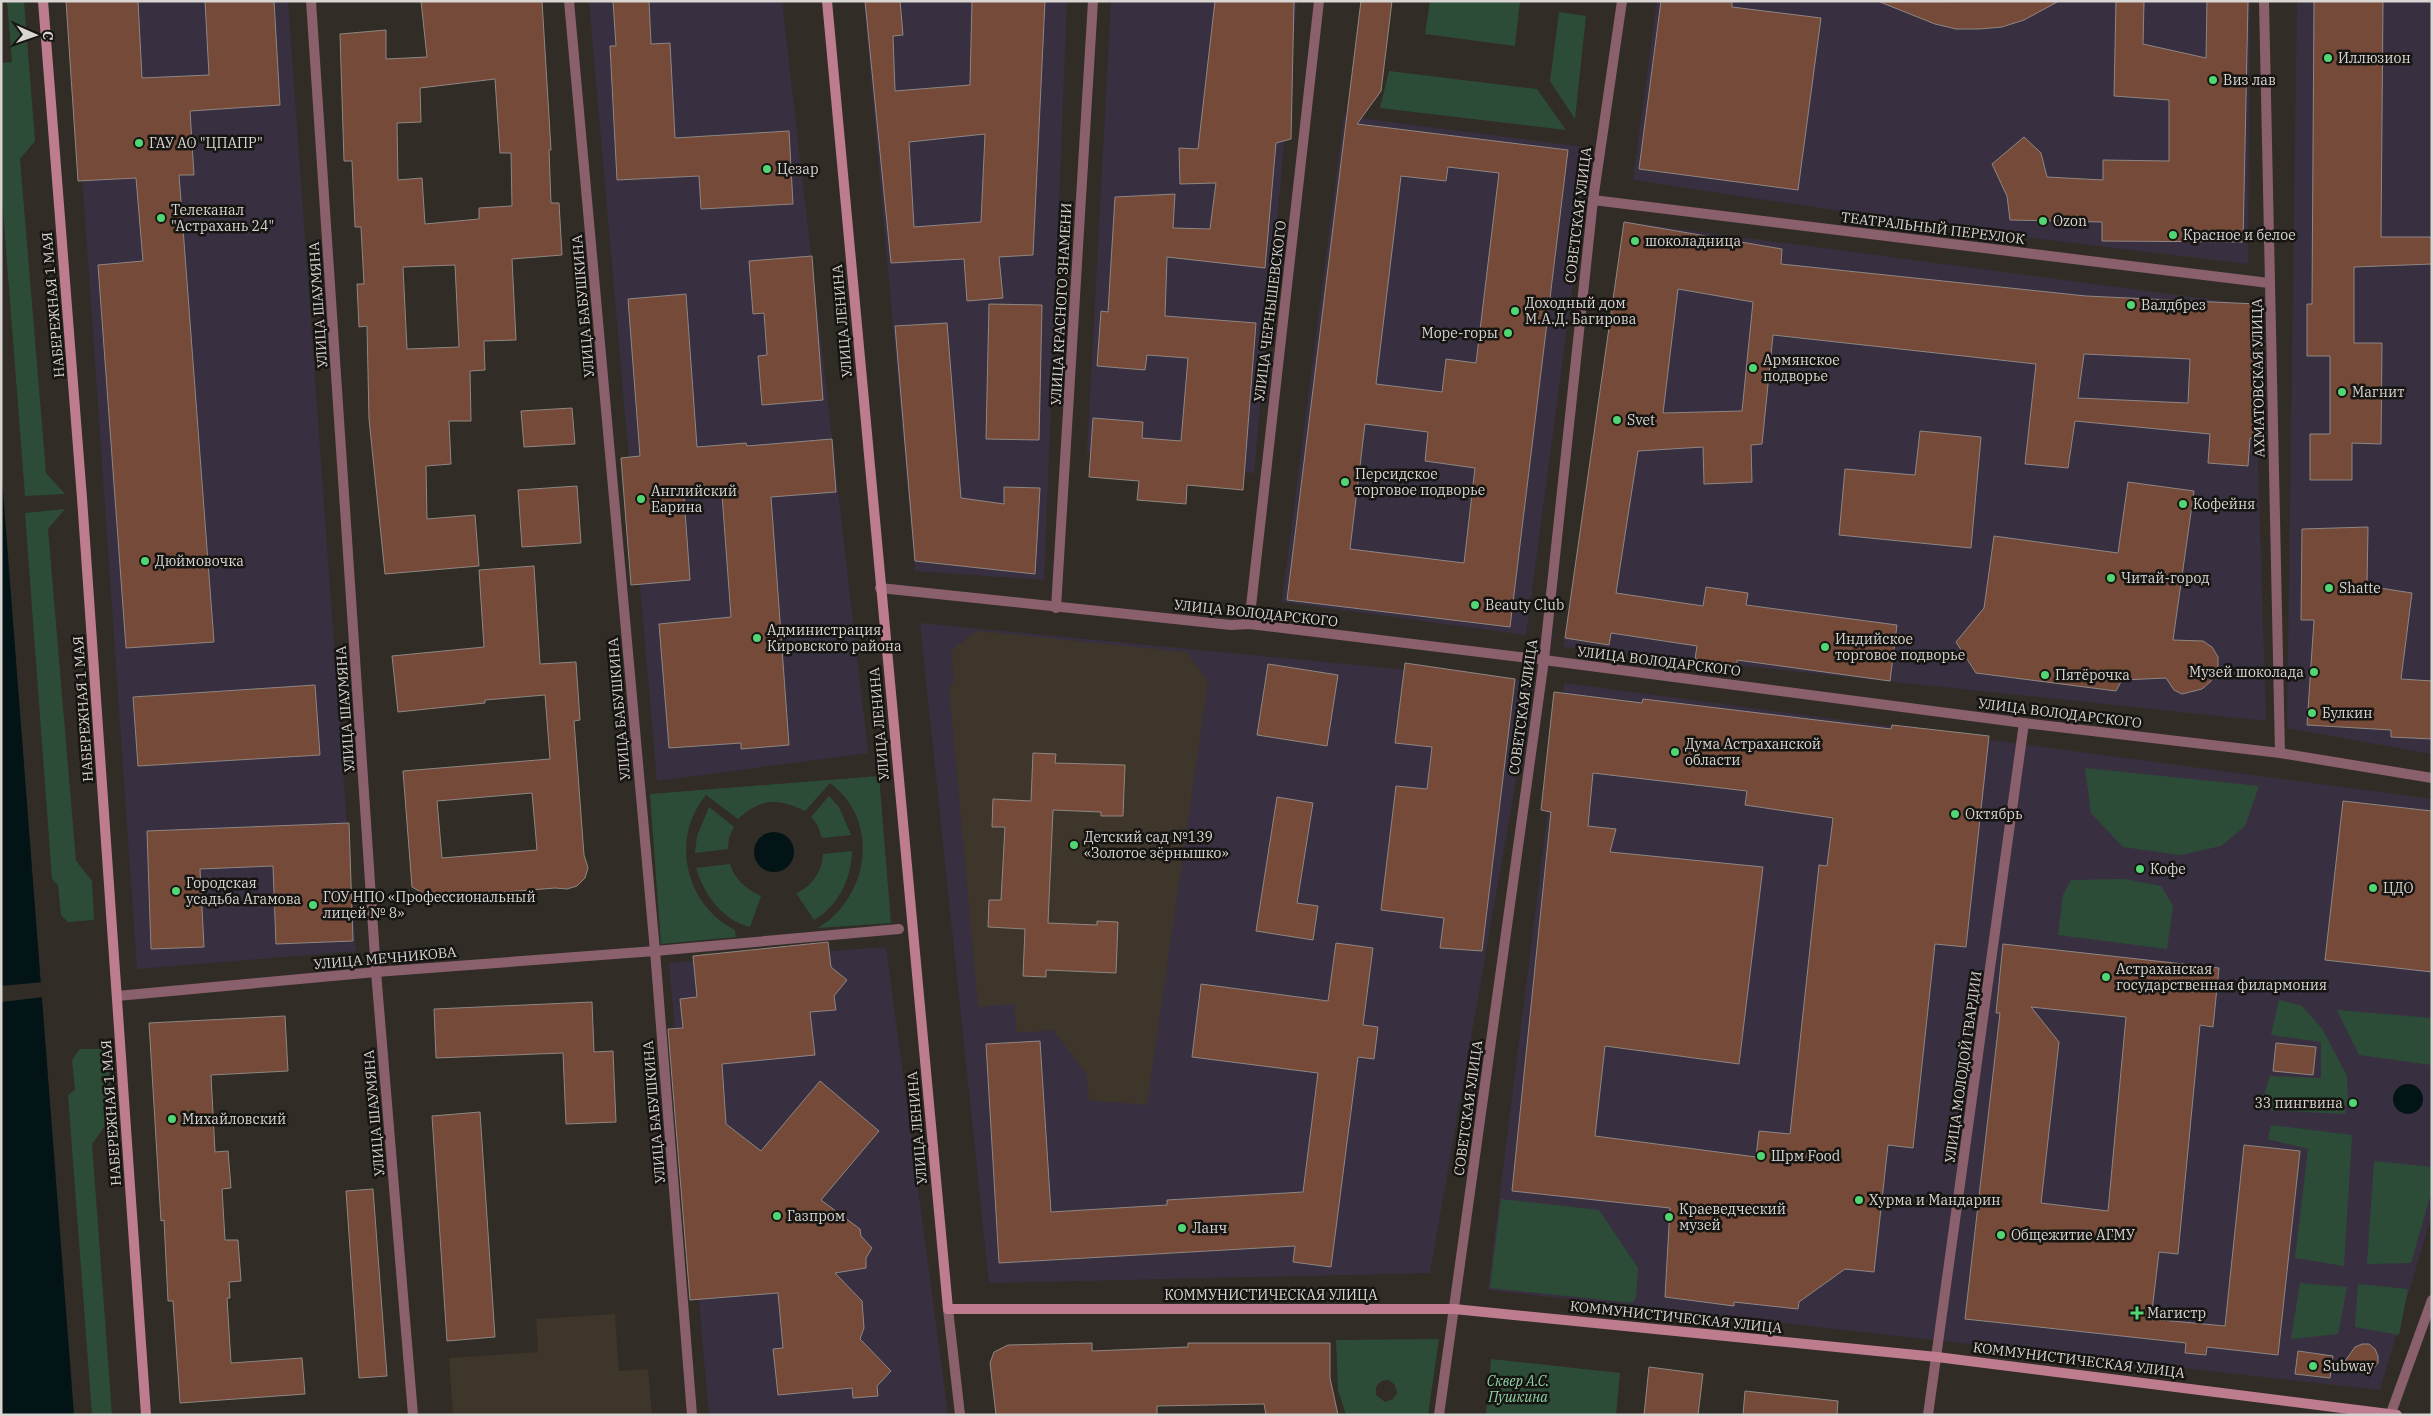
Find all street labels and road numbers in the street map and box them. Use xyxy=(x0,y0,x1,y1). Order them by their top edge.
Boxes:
street label: СОВЕТСКАЯ УЛИЦА xyxy=(1561,146,1595,284)
street label: УЛИЦА КРАСНОГО ЗНАМЕНИ xyxy=(1047,202,1075,406)
street label: ТЕАТРАЛЬНЫЙ ПЕРЕУЛОК xyxy=(1840,208,2026,248)
street label: УЛИЦА ЧЕРНЫШЕВСКОГО xyxy=(1250,219,1290,403)
street label: НАБЕРЕЖНАЯ 1 МАЯ xyxy=(38,231,68,379)
street label: УЛИЦА БАБУШКИНА xyxy=(568,233,598,378)
street label: УЛИЦА ШАУМЯНА xyxy=(305,241,331,369)
street label: УЛИЦА ЛЕНИНА xyxy=(828,263,856,378)
street label: АХМАТОВСКАЯ УЛИЦА xyxy=(2248,298,2268,458)
street label: УЛИЦА ВОЛОДАРСКОГО xyxy=(1173,595,1339,631)
street label: НАБЕРЕЖНАЯ 1 МАЯ xyxy=(69,636,97,782)
street label: УЛИЦА БАБУШКИНА xyxy=(604,636,634,781)
street label: СОВЕТСКАЯ УЛИЦА xyxy=(1505,638,1541,776)
street label: УЛИЦА ВОЛОДАРСКОГО xyxy=(1576,642,1742,680)
street label: УЛИЦА ШАУМЯНА xyxy=(332,645,358,773)
street label: УЛИЦА ЛЕНИНА xyxy=(865,666,893,781)
street label: УЛИЦА ВОЛОДАРСКОГО xyxy=(1977,694,2143,732)
street label: УЛИЦА МЕЧНИКОВА xyxy=(313,943,458,973)
street label: УЛИЦА МОЛОДОЙ ГВАРДИИ xyxy=(1941,970,1985,1164)
street label: УЛИЦА БАБУШКИНА xyxy=(639,1039,669,1184)
street label: СОВЕТСКАЯ УЛИЦА xyxy=(1450,1039,1486,1177)
street label: НАБЕРЕЖНАЯ 1 МАЯ xyxy=(97,1040,125,1186)
street label: УЛИЦА ШАУМЯНА xyxy=(359,1049,388,1177)
street label: УЛИЦА ЛЕНИНА xyxy=(903,1070,931,1185)
street label: КОММУНИСТИЧЕСКАЯ УЛИЦА xyxy=(1164,1286,1378,1304)
street label: КОММУНИСТИЧЕСКАЯ УЛИЦА xyxy=(1569,1297,1783,1337)
street label: КОММУНИСТИЧЕСКАЯ УЛИЦА xyxy=(1972,1338,2186,1382)

